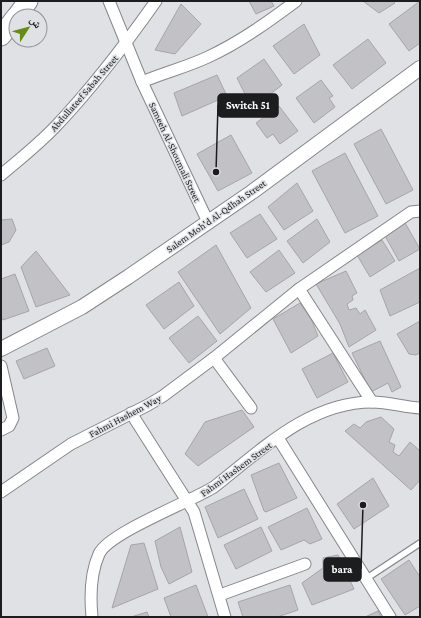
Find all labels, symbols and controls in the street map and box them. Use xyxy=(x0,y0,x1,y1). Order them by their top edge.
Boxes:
north arrow xyxy=(8,8,48,48)
text: ش xyxy=(26,14,45,32)
street label: Abdullateef Sabah Street xyxy=(48,52,121,134)
callout: Switch 51 xyxy=(218,94,278,117)
text: Switch 51 xyxy=(226,99,270,111)
street label: Sameeh Al-Shoumali Street xyxy=(147,100,203,204)
street label: Salem Moh'd Al-Qdhah Street xyxy=(164,177,268,255)
street label: Fahmi Hashem Way xyxy=(87,392,163,440)
street label: Fahmi Hashem Street xyxy=(198,439,274,499)
callout: bara xyxy=(324,558,361,581)
text: bara xyxy=(331,563,353,575)

